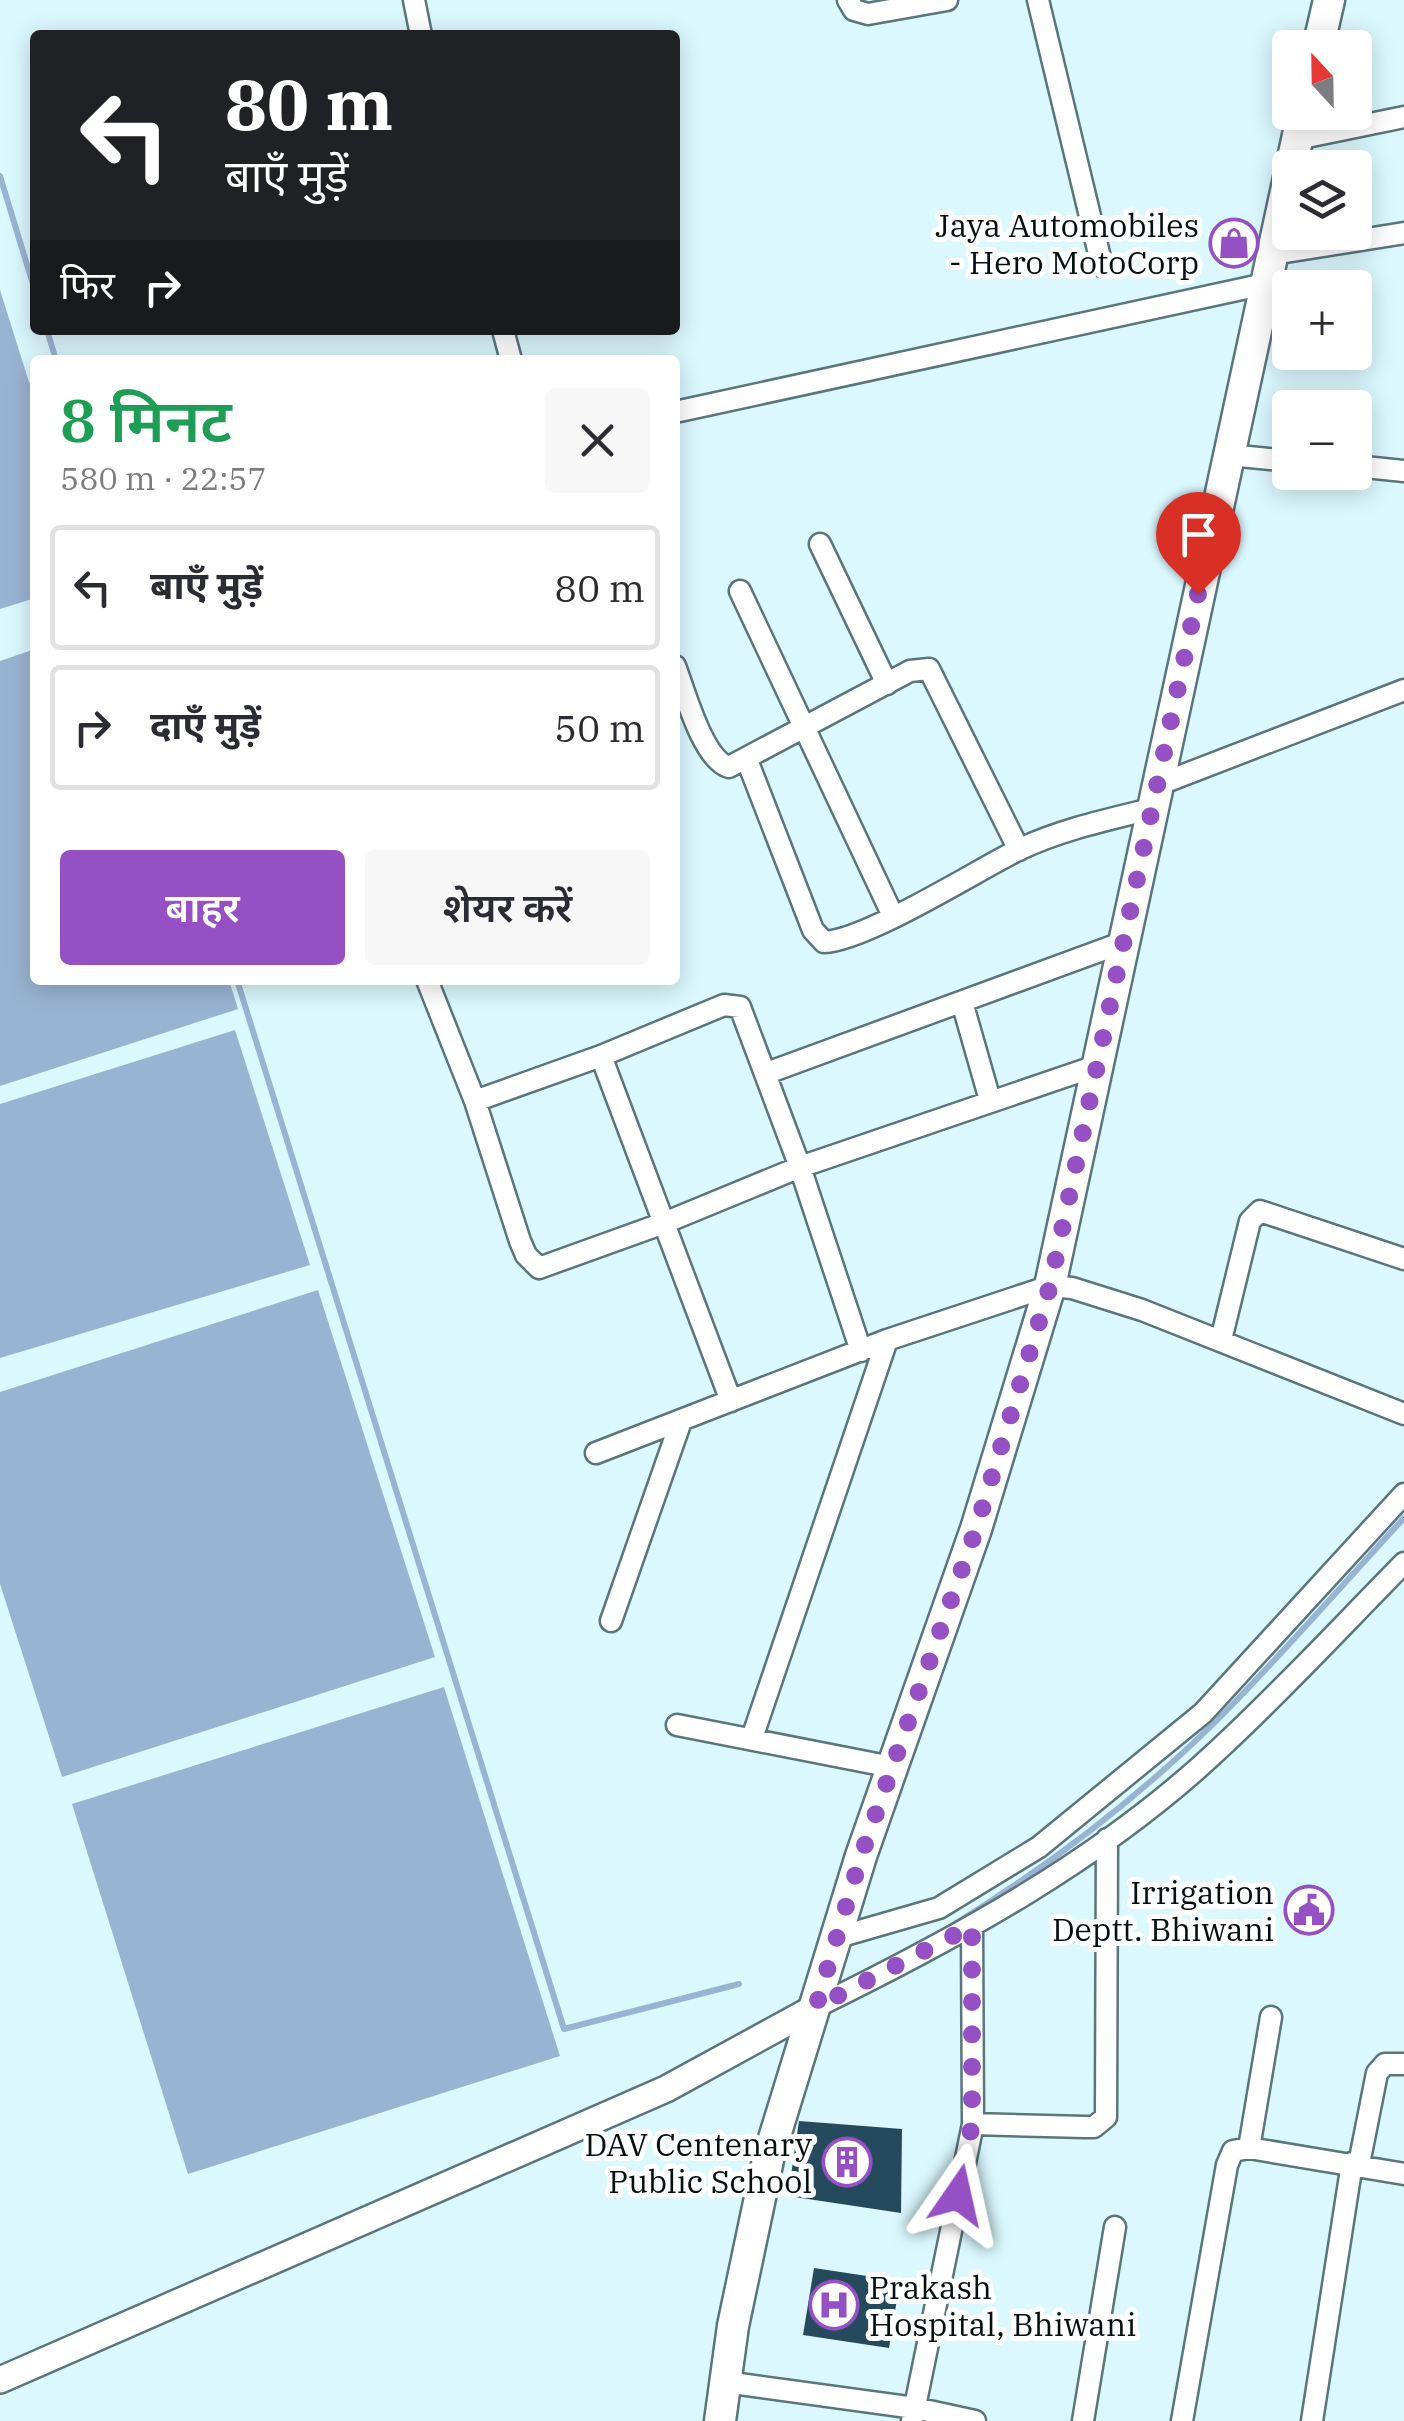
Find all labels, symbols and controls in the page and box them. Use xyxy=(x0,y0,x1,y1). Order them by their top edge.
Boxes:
north arrow xyxy=(1272,30,1372,130)
map controls xyxy=(1272,30,1372,490)
text: 80 m xyxy=(225,58,393,149)
icon: left xyxy=(60,70,190,200)
text: बाएँ मुड़ें xyxy=(225,146,349,204)
button: layers xyxy=(1272,150,1372,250)
place label: Jaya Automobiles - Hero MotoCorp xyxy=(935,204,1199,283)
shop icon: Jaya Automobiles - Hero MotoCorp xyxy=(1208,217,1260,269)
text: फिर xyxy=(60,260,115,309)
icon: right xyxy=(135,260,190,315)
button: + xyxy=(1272,270,1372,370)
text: 8 मिनट xyxy=(60,380,232,459)
button: close xyxy=(545,388,650,493)
button: − xyxy=(1272,390,1372,490)
text: 580 m · 22:57 xyxy=(60,457,267,499)
pin xyxy=(1156,492,1241,595)
icon: arrive xyxy=(1171,507,1226,562)
icon: left xyxy=(65,560,120,615)
text: बाएँ मुड़ें xyxy=(150,560,263,609)
text: 80 m xyxy=(554,563,645,612)
icon: right xyxy=(65,700,120,755)
text: दाएँ मुड़ें xyxy=(150,700,261,749)
text: 50 m xyxy=(554,703,645,752)
button: बाहर xyxy=(60,850,345,965)
button: शेयर करें xyxy=(365,850,650,965)
place label: Irrigation Deptt. Bhiwani xyxy=(1052,1871,1274,1950)
public building icon: Irrigation Deptt. Bhiwani xyxy=(1283,1884,1335,1936)
place label: DAV Centenary Public School xyxy=(585,2123,813,2202)
building icon: DAV Centenary Public School xyxy=(821,2136,873,2188)
position arrow xyxy=(906,2143,1010,2247)
place label: Prakash Hospital, Bhiwani xyxy=(869,2266,1136,2345)
hospital icon: Prakash Hospital, Bhiwani xyxy=(808,2279,860,2331)

